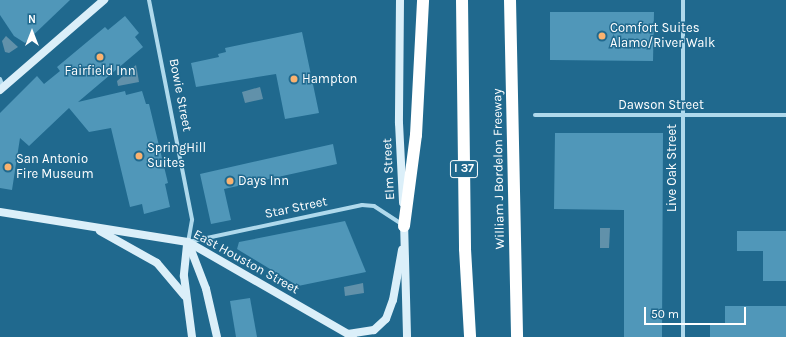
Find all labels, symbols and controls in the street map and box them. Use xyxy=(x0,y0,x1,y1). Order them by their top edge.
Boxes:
north arrow xyxy=(12,12,52,52)
text: N xyxy=(28,13,36,26)
place label: Comfort Suites Alamo/River Walk xyxy=(610,21,715,52)
marker: Comfort Suites Alamo/River Walk xyxy=(597,31,607,41)
marker: Fairfield Inn xyxy=(95,52,105,62)
street label: Bowie Street xyxy=(165,57,195,133)
place label: Fairfield Inn xyxy=(65,63,135,79)
place label: Hampton xyxy=(302,71,357,87)
marker: Hampton xyxy=(289,74,299,84)
street label: William J Bordelon Freeway xyxy=(490,88,508,250)
street label: Dawson Street xyxy=(618,97,704,113)
street label: Live Oak Street xyxy=(664,124,680,212)
street label: Elm Street xyxy=(380,138,398,200)
place label: SpringHill Suites xyxy=(147,141,206,172)
marker: SpringHill Suites xyxy=(134,151,144,161)
place label: San Antonio Fire Museum xyxy=(16,152,94,183)
road number: I 37 xyxy=(449,159,479,179)
marker: San Antonio Fire Museum xyxy=(3,162,13,172)
place label: Days Inn xyxy=(238,173,289,189)
marker: Days Inn xyxy=(225,176,235,186)
street label: Star Street xyxy=(263,194,329,222)
street label: East Houston Street xyxy=(190,226,302,298)
scale bar xyxy=(646,299,748,325)
text: 50 m xyxy=(651,307,679,321)

